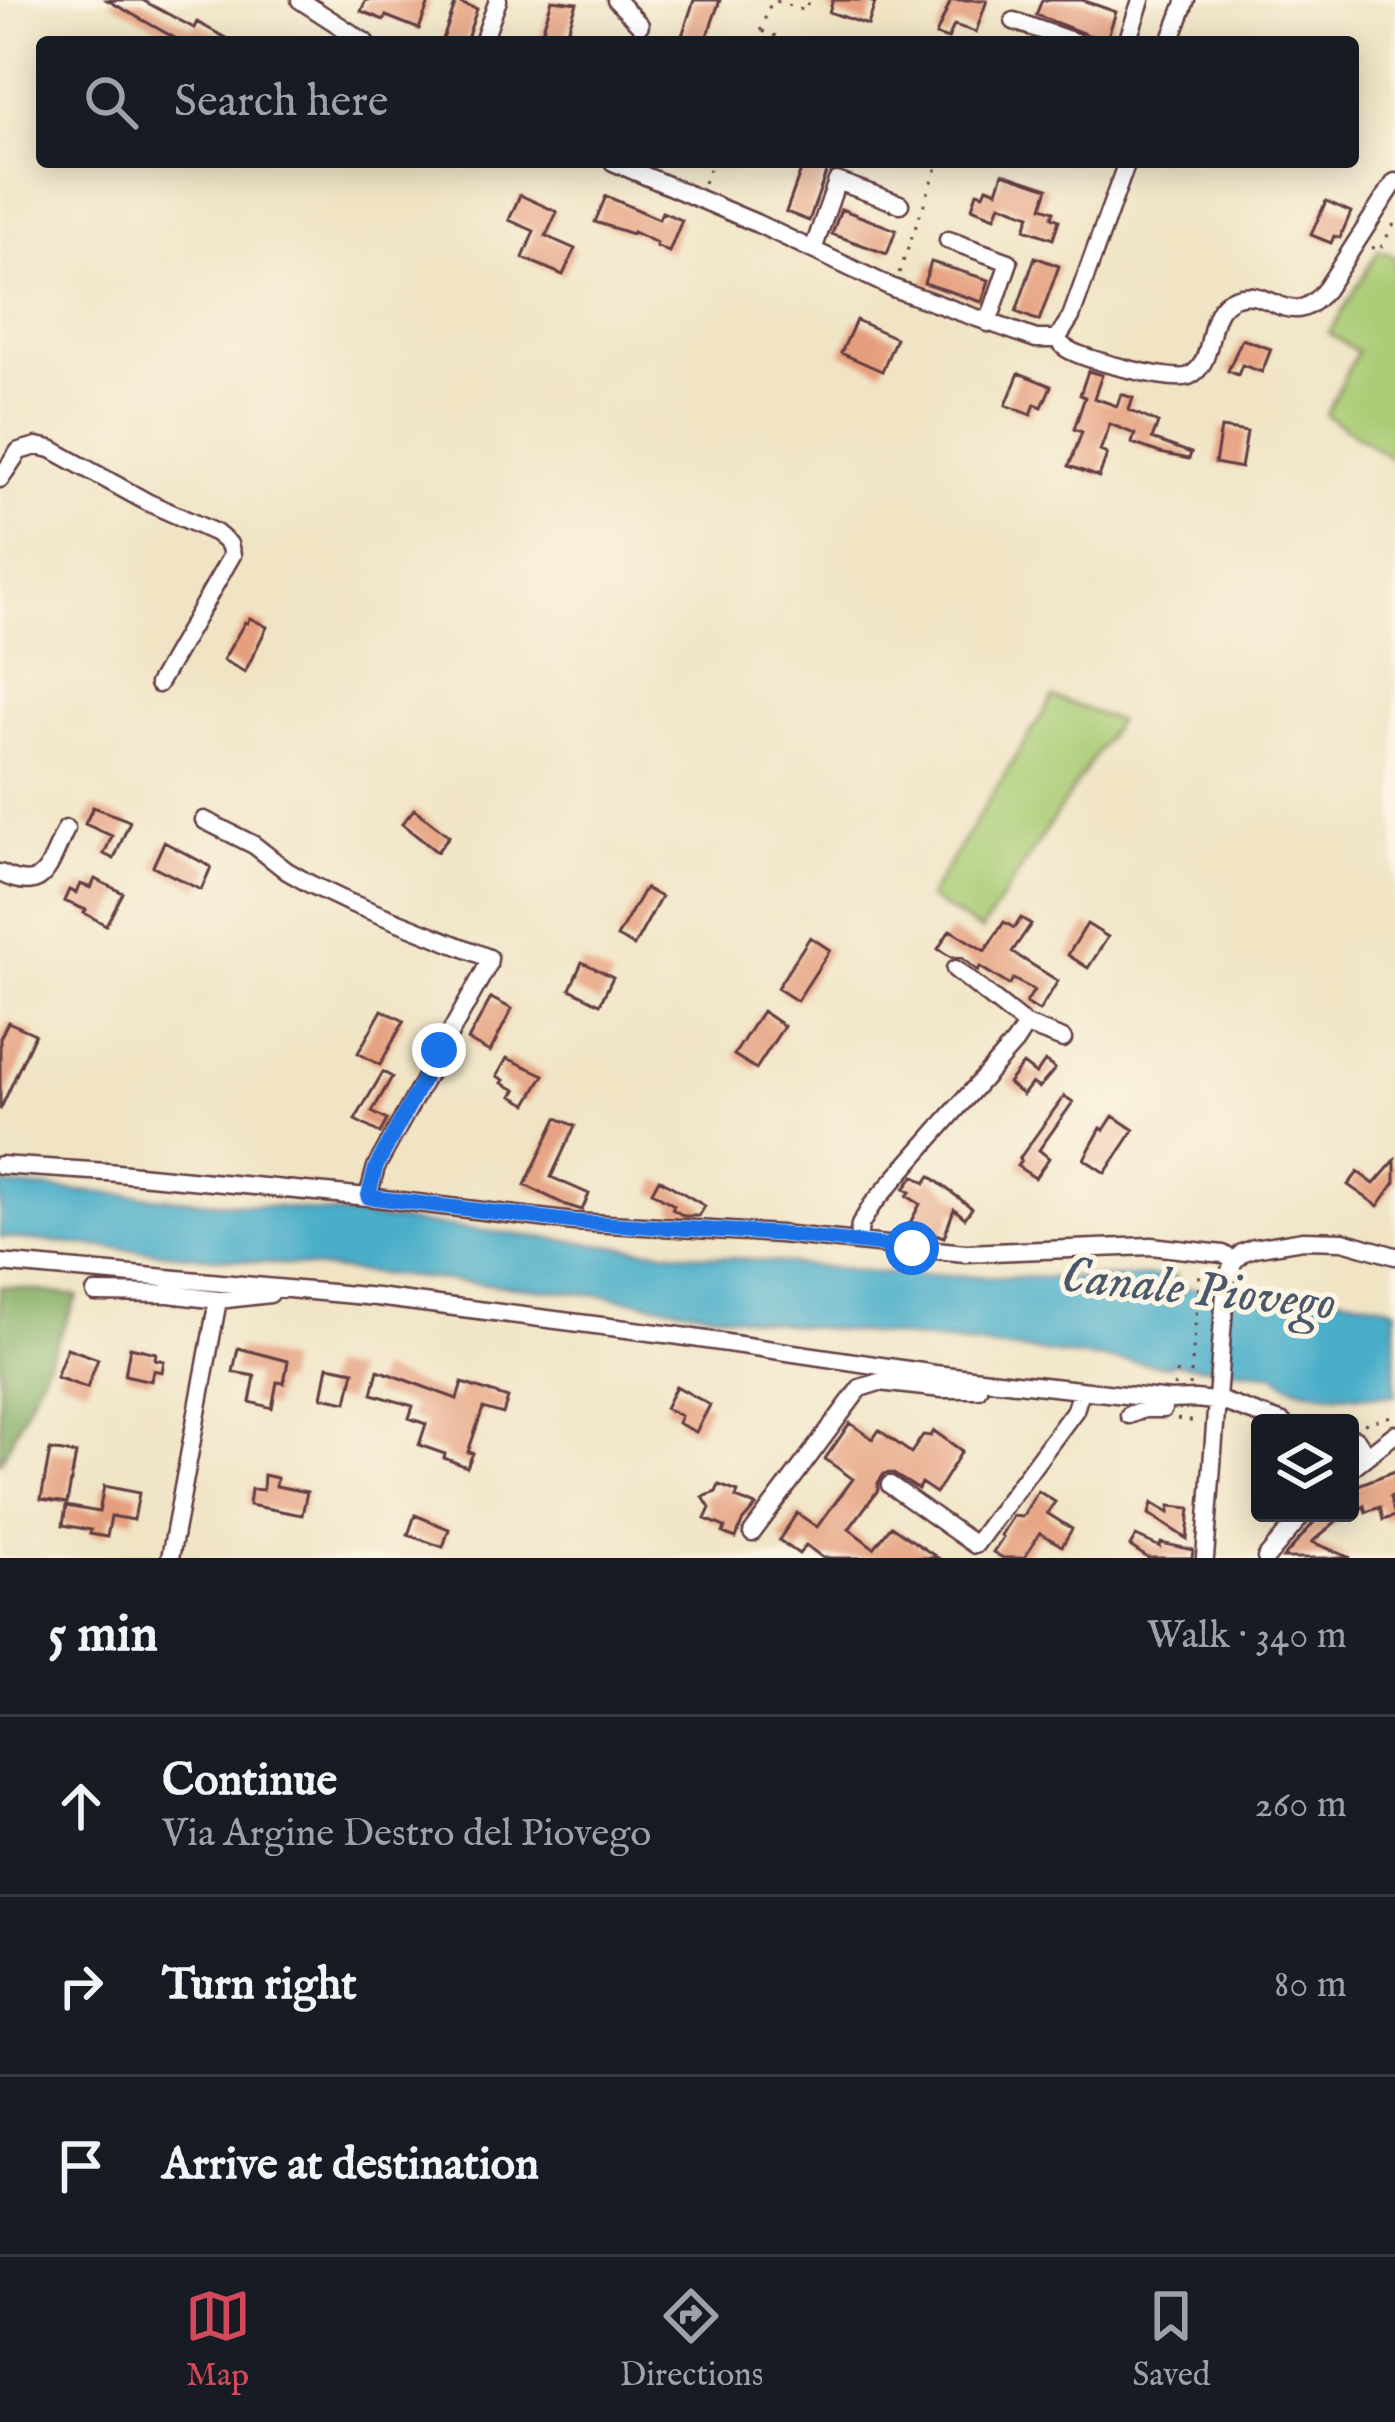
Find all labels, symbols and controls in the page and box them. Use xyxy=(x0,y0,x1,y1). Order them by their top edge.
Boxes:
search box xyxy=(36,36,1359,168)
icon: search xyxy=(78,69,144,135)
text: Search here xyxy=(174,74,388,131)
route end xyxy=(412,1023,466,1077)
route start xyxy=(885,1221,939,1275)
water label: Canale Piovego xyxy=(1058,1245,1339,1338)
map controls xyxy=(1251,1414,1359,1522)
button: layers xyxy=(1251,1414,1359,1522)
text: 5 min xyxy=(48,1604,158,1669)
text: Walk · 340 m xyxy=(1147,1612,1347,1661)
text: Continue xyxy=(162,1753,337,1810)
icon: ahead xyxy=(48,1773,114,1839)
text: 260 m xyxy=(1254,1781,1347,1830)
text: Via Argine Destro del Piovego xyxy=(162,1810,651,1859)
icon: right xyxy=(48,1953,114,2019)
text: Turn right xyxy=(162,1957,357,2014)
text: 80 m xyxy=(1274,1961,1347,2010)
icon: arrive xyxy=(48,2133,114,2199)
text: Arrive at destination xyxy=(162,2137,539,2194)
tab: Map xyxy=(185,2283,251,2397)
tab: Directions xyxy=(620,2283,763,2397)
tab: Saved xyxy=(1132,2283,1210,2397)

